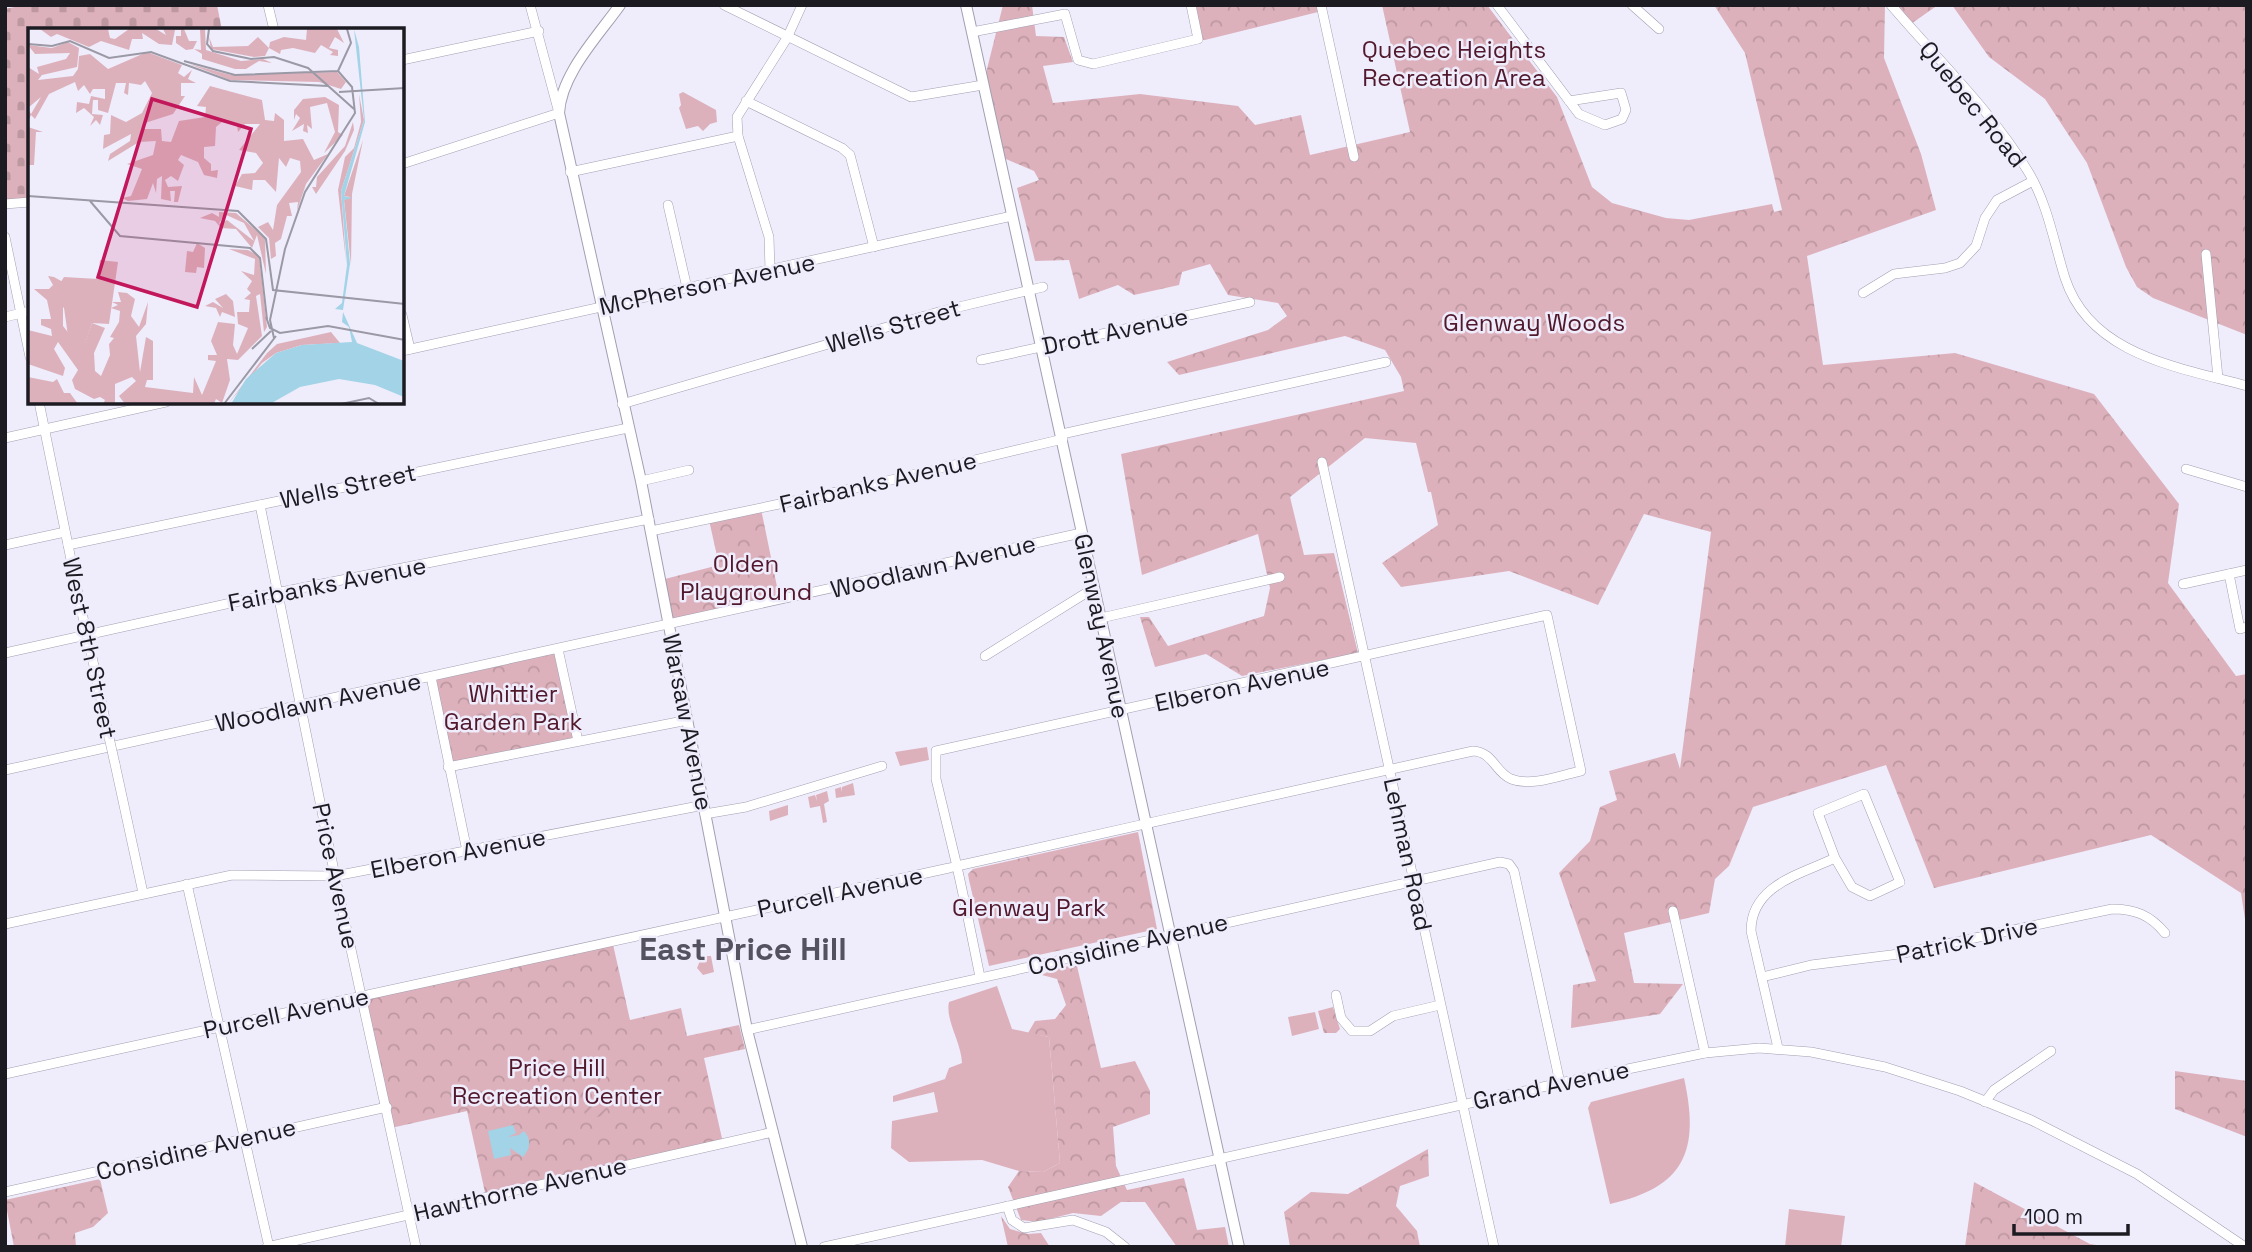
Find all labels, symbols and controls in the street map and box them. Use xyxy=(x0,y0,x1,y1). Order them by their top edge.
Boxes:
inset map xyxy=(28,28,404,404)
park label: Quebec Heights Recreation Area xyxy=(1362,34,1546,93)
street label: Quebec Road xyxy=(1912,34,2034,174)
street label: McPherson Avenue xyxy=(596,246,818,322)
street label: Wells Street xyxy=(822,292,964,360)
street label: Drott Avenue xyxy=(1039,300,1191,362)
park label: Glenway Woods xyxy=(1443,307,1625,338)
street label: Fairbanks Avenue xyxy=(776,444,980,520)
street label: Wells Street xyxy=(277,456,419,516)
street label: Woodlawn Avenue xyxy=(827,527,1039,605)
street label: Glenway Avenue xyxy=(1067,531,1137,721)
park label: Olden Playground xyxy=(680,548,812,607)
street label: Fairbanks Avenue xyxy=(225,550,429,618)
street label: West 8th Street xyxy=(56,554,124,742)
street label: Warsaw Avenue xyxy=(656,631,720,813)
street label: Elberon Avenue xyxy=(1152,651,1332,719)
street label: Woodlawn Avenue xyxy=(212,665,424,739)
park label: Whittier Garden Park xyxy=(444,678,582,737)
street label: Lehman Road xyxy=(1377,774,1439,934)
street label: Price Avenue xyxy=(305,800,367,952)
street label: Elberon Avenue xyxy=(368,821,548,885)
street label: Purcell Avenue xyxy=(754,859,926,925)
park label: Glenway Park xyxy=(952,892,1106,923)
street label: Considine Avenue xyxy=(1025,906,1231,982)
street label: Patrick Drive xyxy=(1893,910,2041,970)
district label: East Price Hill xyxy=(639,929,847,969)
street label: Purcell Avenue xyxy=(200,980,372,1046)
park label: Price Hill Recreation Center xyxy=(452,1052,662,1111)
street label: Grand Avenue xyxy=(1470,1053,1632,1117)
street label: Considine Avenue xyxy=(93,1111,299,1187)
street label: Hawthorne Avenue xyxy=(410,1149,630,1229)
scale bar xyxy=(2014,1192,2128,1236)
text: 100 m xyxy=(2024,1203,2083,1230)

